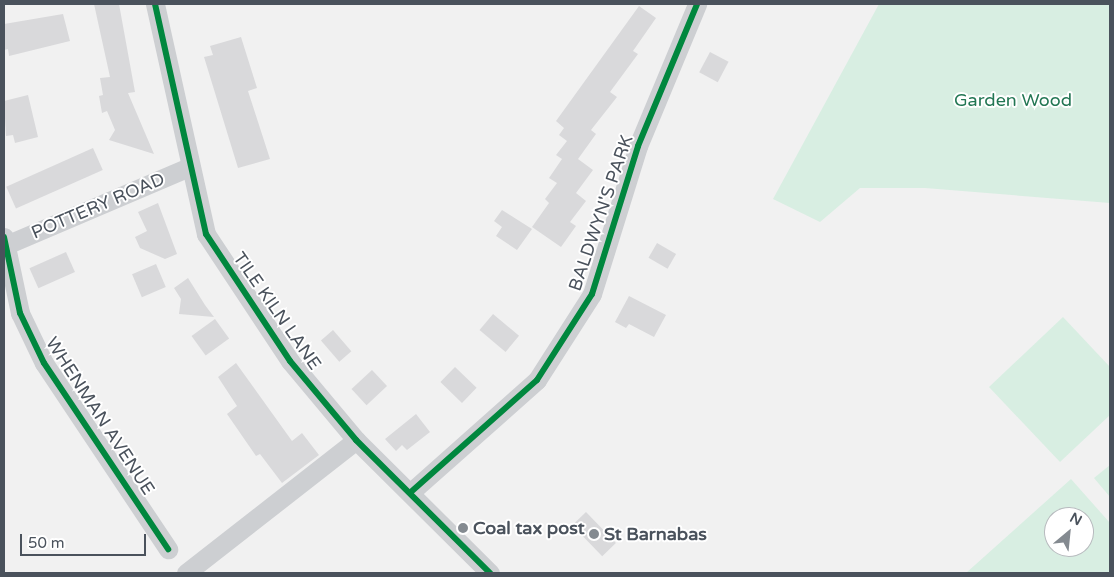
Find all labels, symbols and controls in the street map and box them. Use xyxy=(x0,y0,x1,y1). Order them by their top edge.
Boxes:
park label: Garden Wood xyxy=(954,89,1072,111)
street label: BALDWYN'S PARK xyxy=(564,132,638,294)
street label: POTTERY ROAD xyxy=(28,168,168,244)
street label: TILE KILN LANE xyxy=(228,248,326,374)
street label: WHENMAN AVENUE xyxy=(41,333,159,499)
north arrow xyxy=(1044,507,1094,557)
text: N xyxy=(1067,509,1085,529)
place label: Coal tax post xyxy=(473,517,585,539)
marker: Coal tax post xyxy=(457,522,469,534)
place label: St Barnabas xyxy=(604,523,707,545)
scale bar xyxy=(22,524,149,556)
marker: St Barnabas xyxy=(588,528,600,540)
text: 50 m xyxy=(28,534,65,552)

